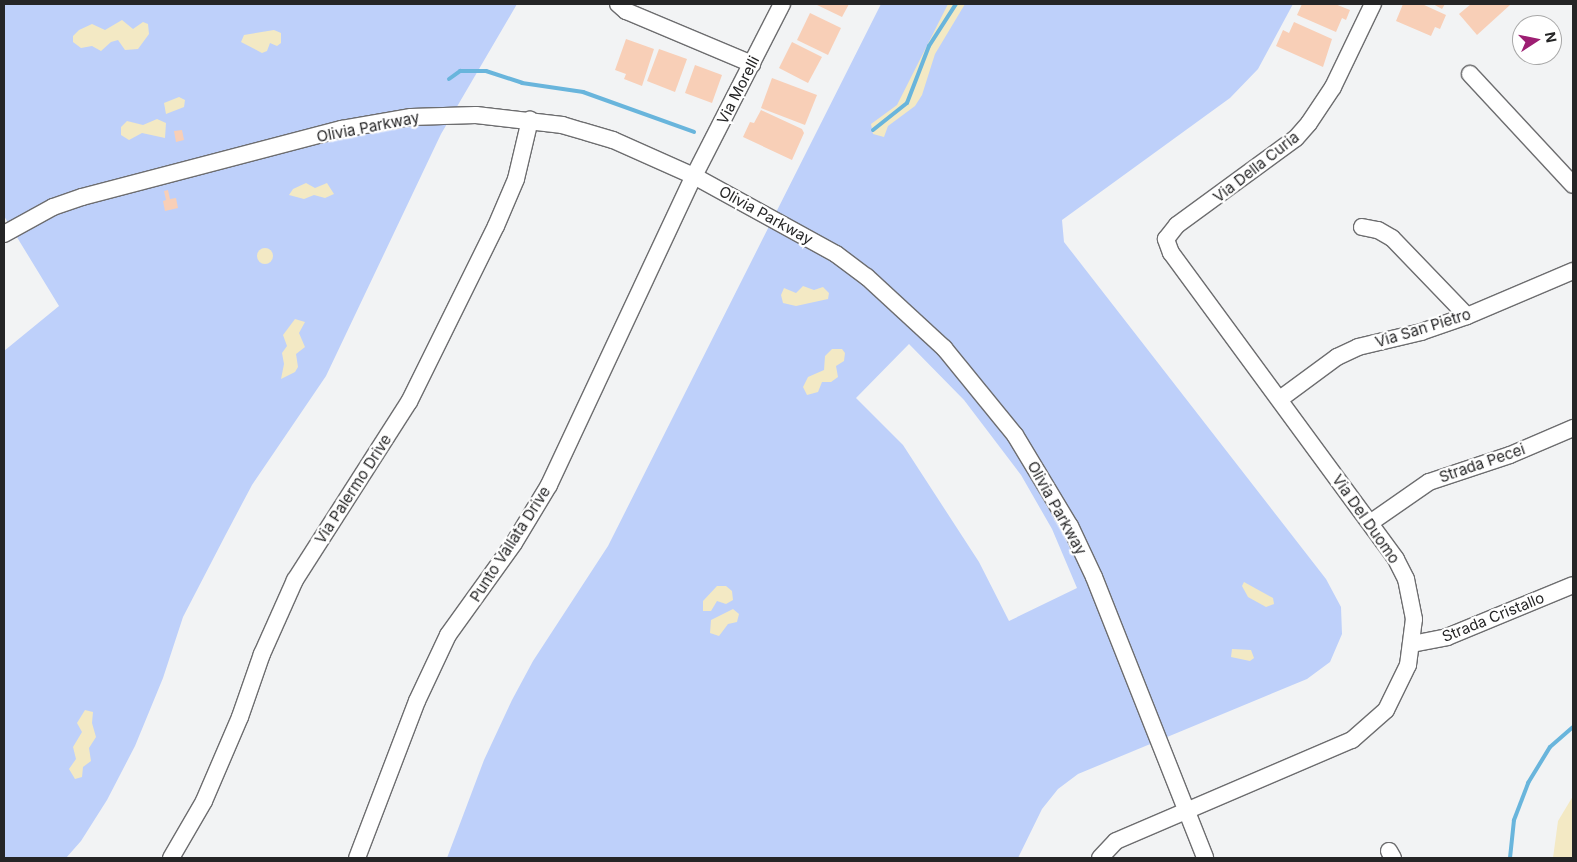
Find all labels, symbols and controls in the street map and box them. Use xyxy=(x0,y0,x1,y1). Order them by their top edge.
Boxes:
north arrow xyxy=(1512,15,1562,65)
text: N xyxy=(1542,30,1561,44)
street label: Via Morelli xyxy=(713,53,763,127)
street label: Olivia Parkway xyxy=(315,108,421,146)
street label: Via Della Curia xyxy=(1210,128,1302,206)
street label: Olivia Parkway xyxy=(716,182,816,248)
street label: Via San Pietro xyxy=(1373,305,1473,351)
street label: Via Palermo Drive xyxy=(311,431,395,547)
street label: Strada Pecei xyxy=(1437,440,1527,486)
street label: Olivia Parkway xyxy=(1024,458,1090,558)
street label: Via Del Duomo xyxy=(1329,471,1403,567)
street label: Punto Vallata Drive xyxy=(466,483,554,605)
street label: Strada Cristallo xyxy=(1439,588,1547,646)

